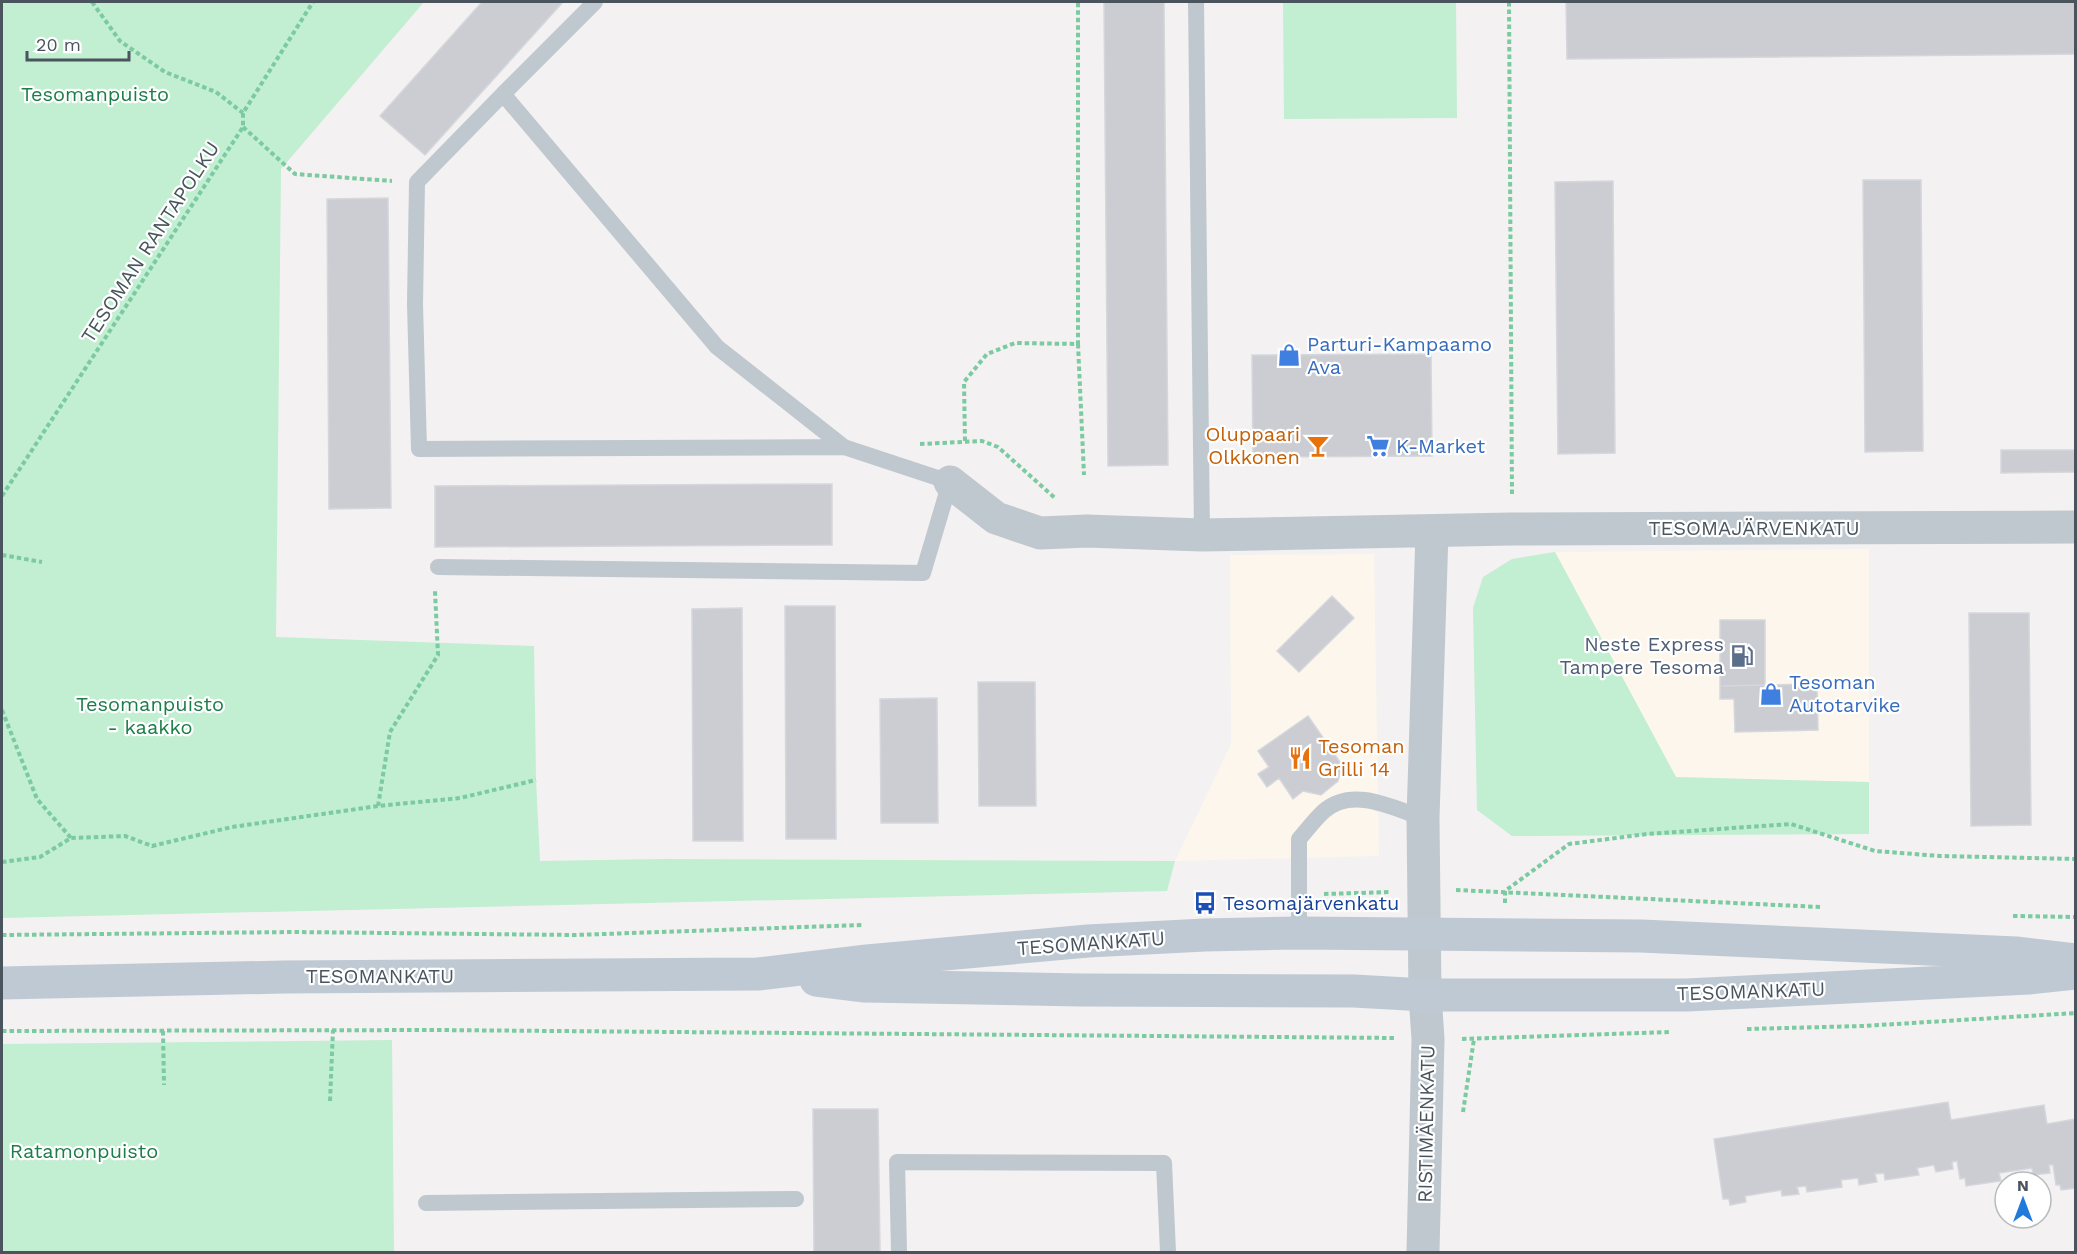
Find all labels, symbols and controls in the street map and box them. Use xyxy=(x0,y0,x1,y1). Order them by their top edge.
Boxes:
scale bar xyxy=(27,24,129,62)
text: 20 m xyxy=(36,34,81,55)
park label: Tesomanpuisto xyxy=(21,82,169,106)
street label: TESOMAN RANTAPOLKU xyxy=(76,137,224,347)
place label: Parturi-Kampaamo Ava xyxy=(1307,332,1492,379)
shop icon: Parturi-Kampaamo Ava xyxy=(1276,342,1302,368)
place label: Oluppaari Olkkonen xyxy=(1205,422,1300,469)
bar icon: Oluppaari Olkkonen xyxy=(1305,433,1331,459)
supermarket icon: K-Market xyxy=(1365,433,1391,459)
place label: K-Market xyxy=(1396,434,1486,458)
street label: TESOMAJÄRVENKATU xyxy=(1648,516,1860,540)
place label: Neste Express Tampere Tesoma xyxy=(1559,632,1724,679)
fuel station icon: Neste Express Tampere Tesoma xyxy=(1729,643,1755,669)
place label: Tesoman Autotarvike xyxy=(1789,670,1901,717)
shop icon: Tesoman Autotarvike xyxy=(1758,681,1784,707)
park label: Tesomanpuisto - kaakko xyxy=(76,692,224,739)
place label: Tesoman Grilli 14 xyxy=(1318,734,1405,781)
restaurant icon: Tesoman Grilli 14 xyxy=(1287,745,1313,771)
bus stop icon: Tesomajärvenkatu xyxy=(1192,890,1218,916)
place label: Tesomajärvenkatu xyxy=(1223,891,1399,915)
street label: TESOMANKATU xyxy=(1016,926,1166,960)
street label: TESOMANKATU xyxy=(306,964,454,988)
street label: TESOMANKATU xyxy=(1676,976,1826,1006)
street label: RISTIMÄENKATU xyxy=(1413,1045,1439,1203)
park label: Ratamonpuisto xyxy=(10,1139,158,1163)
north arrow xyxy=(1993,1170,2053,1230)
text: N xyxy=(2017,1176,2029,1195)

